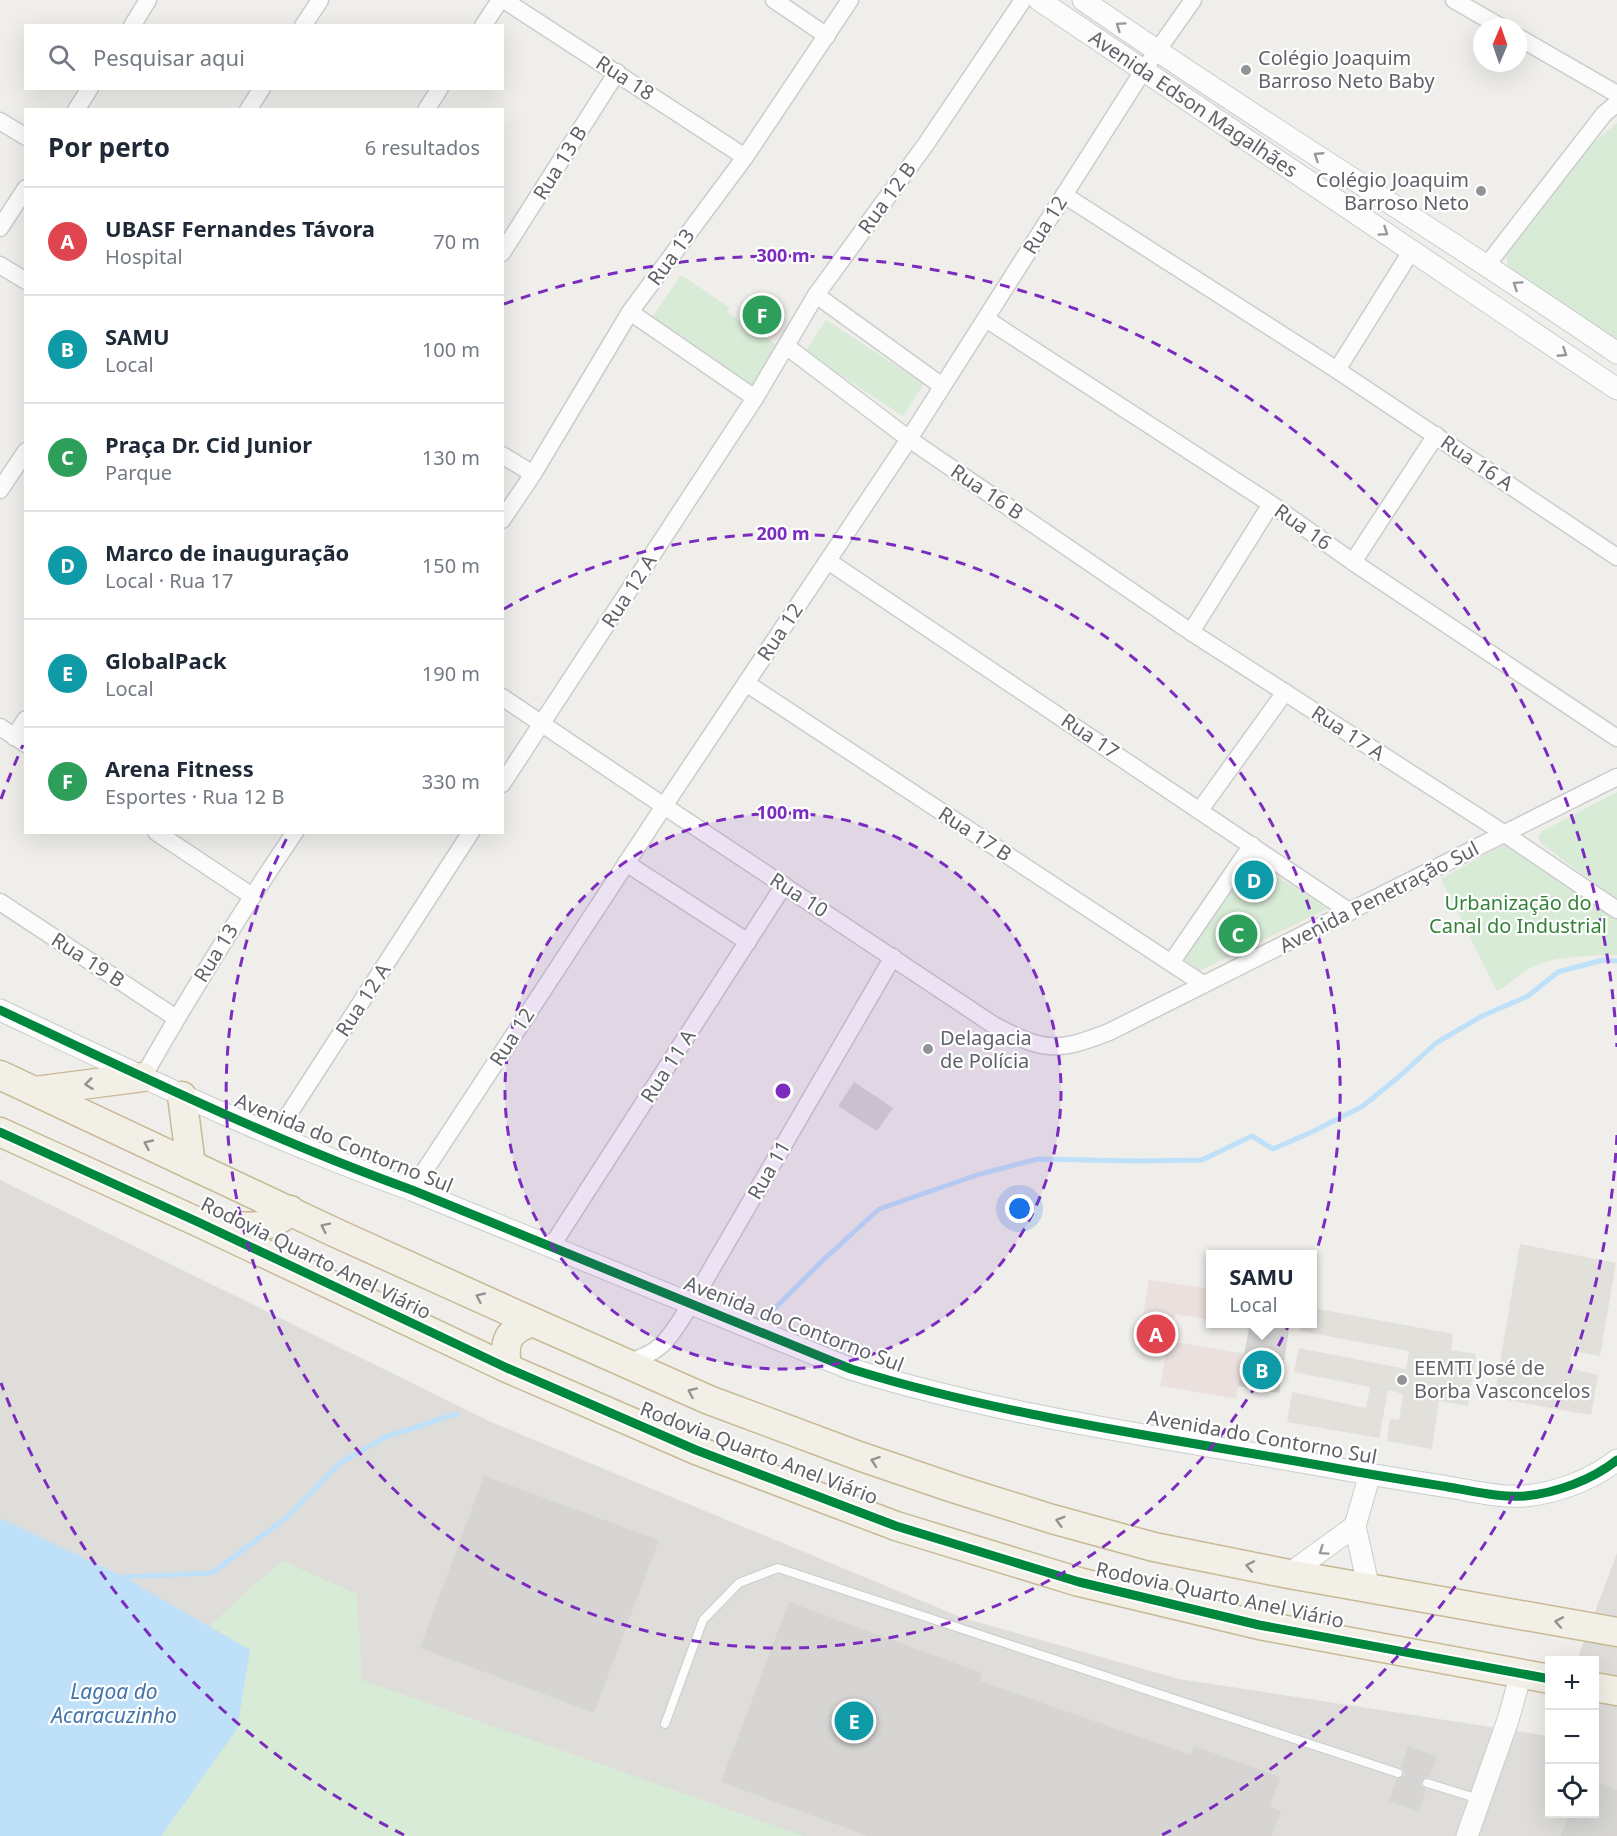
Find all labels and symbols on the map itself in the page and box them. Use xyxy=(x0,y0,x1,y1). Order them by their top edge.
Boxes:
north arrow xyxy=(1473,18,1527,72)
one-way arrow xyxy=(1115,22,1126,33)
street label: Avenida Edson Magalhães xyxy=(1084,24,1303,183)
place label: Colégio Joaquim Barroso Neto Baby xyxy=(1258,44,1435,94)
street label: Rua 18 xyxy=(591,49,660,106)
marker: Colégio Joaquim Barroso Neto Baby xyxy=(1239,63,1253,77)
street label: Rua 13 B xyxy=(526,121,593,205)
one-way arrow xyxy=(1314,151,1324,163)
street label: Rua 12 B xyxy=(851,156,922,239)
place label: Colégio Joaquim Barroso Neto xyxy=(1316,166,1469,216)
marker: Colégio Joaquim Barroso Neto xyxy=(1474,184,1488,198)
street label: Rua 12 xyxy=(1016,190,1073,259)
street label: Rua 13 xyxy=(641,223,700,291)
one-way arrow xyxy=(1378,224,1388,236)
text: 300 m xyxy=(756,243,810,267)
one-way arrow xyxy=(1512,281,1523,292)
pin: F xyxy=(742,292,782,338)
one-way arrow xyxy=(1556,346,1567,357)
street label: Rua 16 A xyxy=(1436,428,1519,497)
street label: Rua 16 B xyxy=(946,457,1029,526)
street label: Rua 16 xyxy=(1269,497,1337,556)
text: 200 m xyxy=(756,521,810,545)
street label: Rua 12 A xyxy=(595,549,662,633)
street label: Rua 12 xyxy=(750,598,809,666)
street label: Rua 17 A xyxy=(1306,699,1390,766)
street label: Rua 17 xyxy=(1056,706,1124,765)
text: 100 m xyxy=(756,800,810,824)
street label: Rua 17 B xyxy=(933,800,1017,867)
street label: Avenida Penetração Sul xyxy=(1274,834,1483,959)
pin: D xyxy=(1234,858,1274,902)
street label: Rua 10 xyxy=(765,866,834,923)
park label: Urbanização do Canal do Industrial xyxy=(1429,889,1607,939)
pin: C xyxy=(1218,912,1258,956)
street label: Rua 13 xyxy=(187,918,244,987)
street label: Rua 19 B xyxy=(46,926,130,993)
street label: Rua 12 A xyxy=(329,958,396,1042)
street label: Rua 12 xyxy=(483,1002,540,1071)
street label: Rua 11 A xyxy=(634,1024,701,1108)
place label: Delagacia de Polícia xyxy=(940,1024,1032,1074)
marker: Delagacia de Polícia xyxy=(921,1042,935,1056)
one-way arrow xyxy=(84,1078,93,1090)
centre of rings xyxy=(773,1081,793,1101)
street label: Avenida do Contorno Sul xyxy=(231,1086,457,1199)
street label: Rua 11 xyxy=(741,1135,796,1204)
one-way arrow xyxy=(143,1140,154,1152)
street label: Rodovia Quarto Anel Viário xyxy=(197,1190,436,1325)
your location xyxy=(1005,1194,1034,1223)
one-way arrow xyxy=(320,1222,331,1234)
street label: Avenida do Contorno Sul xyxy=(681,1269,908,1378)
one-way arrow xyxy=(475,1293,486,1305)
pin: A xyxy=(1136,1312,1176,1356)
pin: B xyxy=(1242,1348,1282,1392)
place label: EEMTI José de Borba Vasconcelos xyxy=(1414,1354,1590,1404)
marker: EEMTI José de Borba Vasconcelos xyxy=(1395,1373,1409,1387)
one-way arrow xyxy=(688,1388,699,1400)
street label: Rodovia Quarto Anel Viário xyxy=(636,1395,882,1510)
street label: Avenida do Contorno Sul xyxy=(1145,1403,1379,1470)
one-way arrow xyxy=(870,1456,881,1469)
one-way arrow xyxy=(1055,1516,1065,1529)
one-way arrow xyxy=(1318,1544,1329,1555)
street label: Rodovia Quarto Anel Viário xyxy=(1094,1555,1347,1634)
one-way arrow xyxy=(1245,1560,1255,1573)
one-way arrow xyxy=(1555,1616,1565,1629)
water label: Lagoa do Acaracuzinho xyxy=(49,1677,177,1729)
pin: E xyxy=(834,1698,874,1744)

